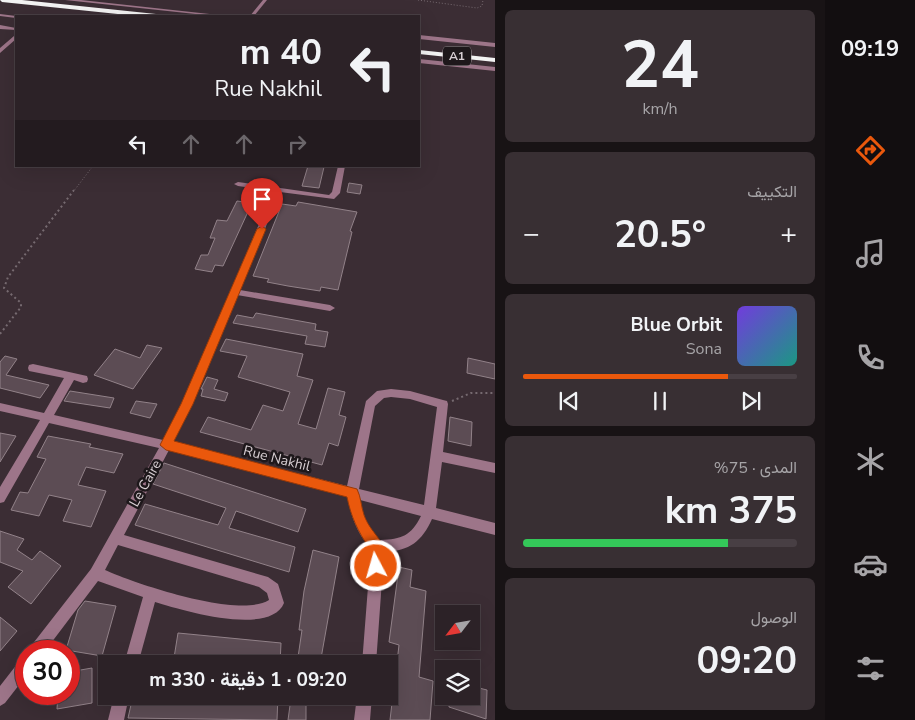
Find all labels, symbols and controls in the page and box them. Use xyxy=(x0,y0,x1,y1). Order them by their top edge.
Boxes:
text: 24 xyxy=(621,21,699,110)
text: 40 m xyxy=(240,29,322,76)
text: 09:19 xyxy=(841,34,899,64)
icon: left xyxy=(340,35,405,100)
road number: A1 xyxy=(443,46,471,66)
text: Rue Nakhil xyxy=(215,74,322,104)
text: km/h xyxy=(642,98,678,120)
icon: left xyxy=(124,130,152,158)
icon: ahead xyxy=(177,130,205,158)
icon: ahead xyxy=(230,130,258,158)
icon: right xyxy=(283,130,311,158)
icon: directions xyxy=(853,133,888,168)
pin xyxy=(241,178,283,229)
text: التكييف xyxy=(747,181,797,203)
icon: arrive xyxy=(248,185,276,213)
text: 20.5° xyxy=(614,209,706,260)
text: − xyxy=(523,215,540,253)
text: + xyxy=(780,215,797,253)
icon: music xyxy=(853,236,888,271)
text: Blue Orbit xyxy=(631,312,722,338)
text: Sona xyxy=(686,338,722,360)
icon: phone xyxy=(853,340,888,375)
icon: previous xyxy=(555,387,583,415)
icon: pause xyxy=(646,387,674,415)
icon: next xyxy=(737,387,765,415)
street label: Rue Nakhil xyxy=(241,441,313,476)
icon: climate xyxy=(853,444,888,479)
street label: Le Caire xyxy=(125,456,166,510)
text: المدى · 75% xyxy=(714,457,797,479)
text: 375 km xyxy=(665,485,797,536)
position arrow xyxy=(349,539,401,591)
icon: car xyxy=(853,547,888,582)
north arrow xyxy=(435,605,480,650)
map controls xyxy=(435,605,480,705)
text: الوصول xyxy=(751,607,797,629)
text: 09:20 xyxy=(696,635,797,686)
speed limit sign: 30 xyxy=(15,640,80,705)
icon: filters xyxy=(853,651,888,686)
button: layers xyxy=(435,660,480,705)
text: 09:20 · 1 دقيقة · 330 m xyxy=(149,667,347,693)

